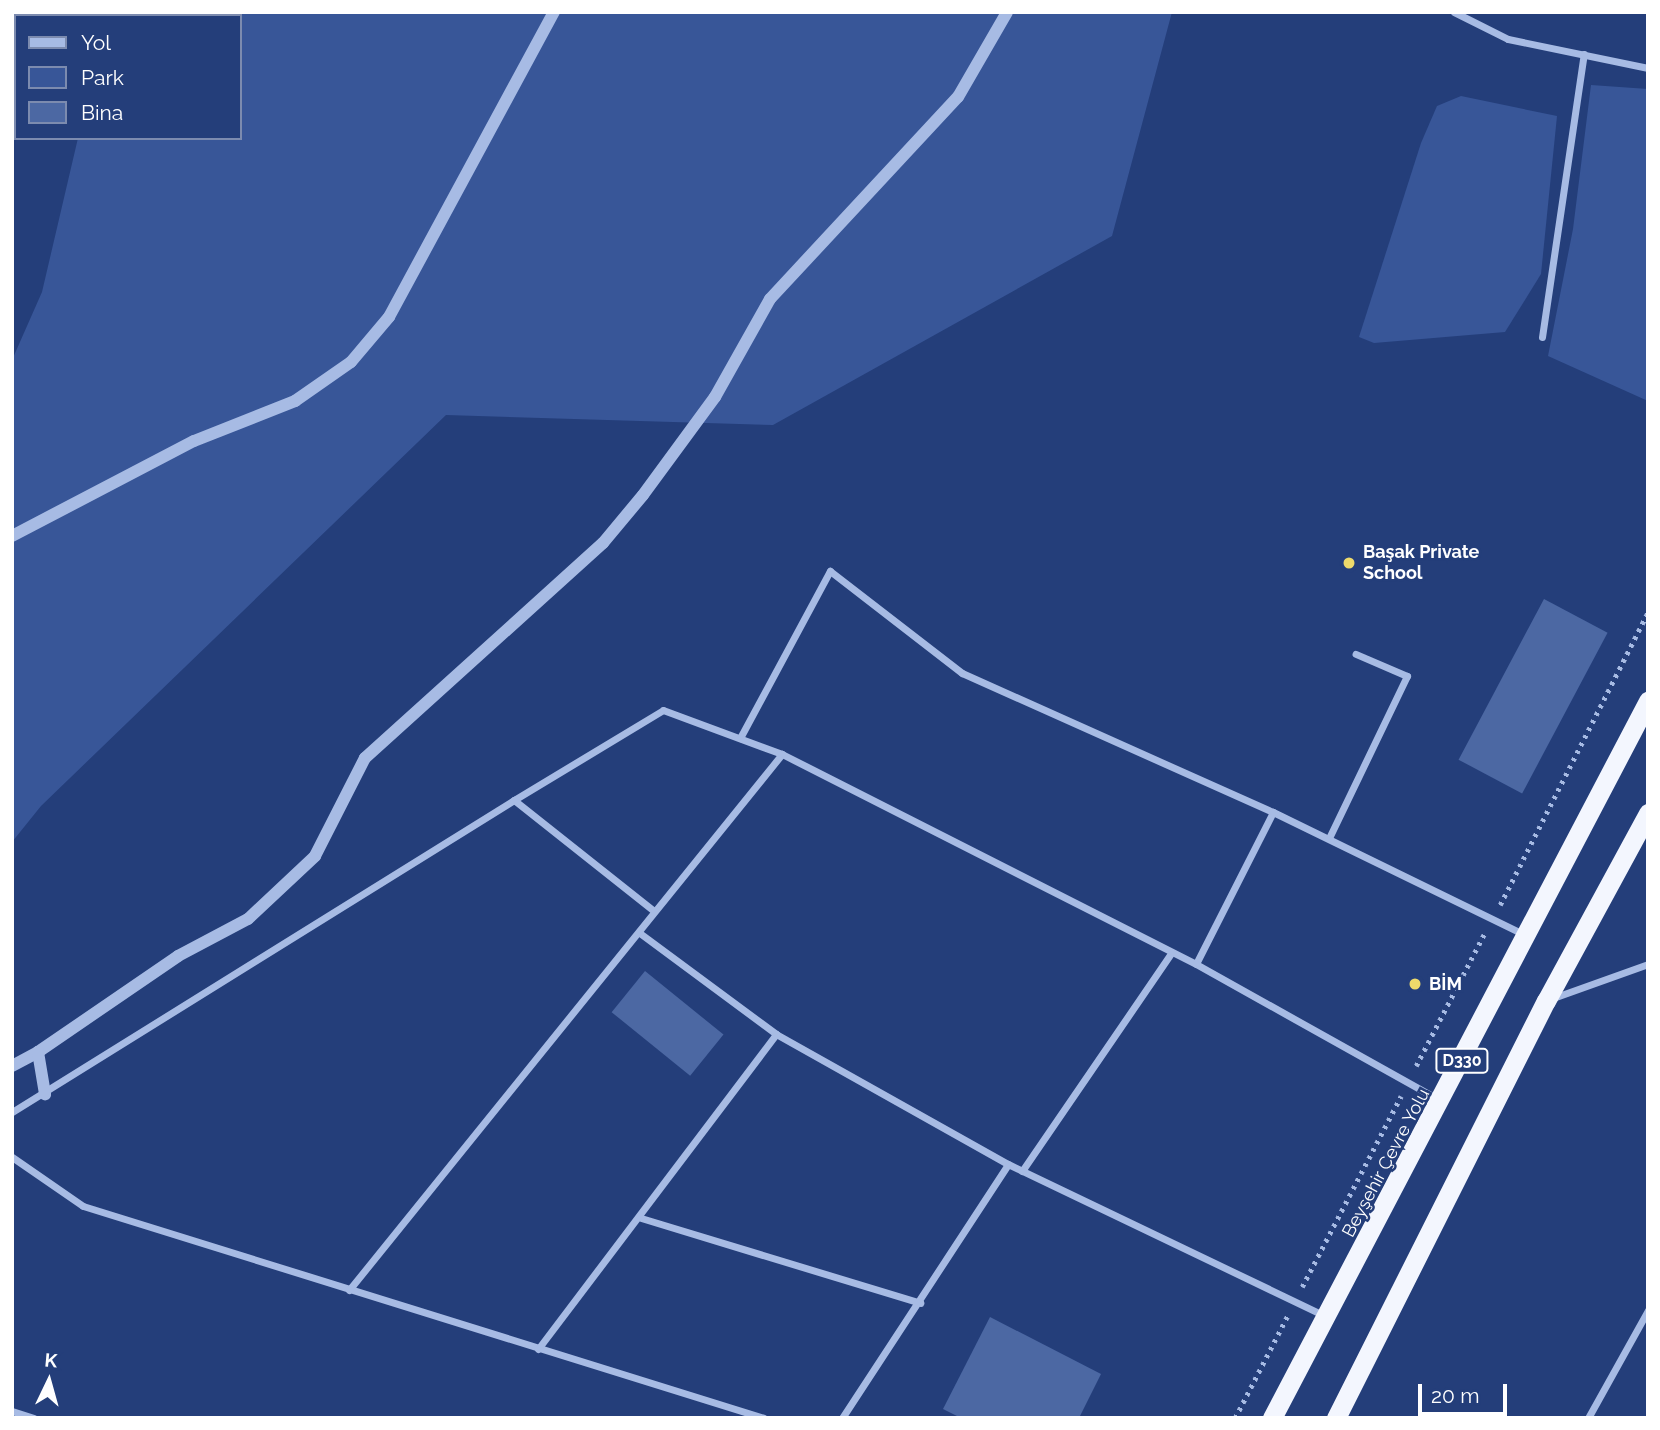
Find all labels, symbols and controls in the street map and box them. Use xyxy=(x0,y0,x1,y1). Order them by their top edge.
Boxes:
legend xyxy=(14,14,242,140)
text: Yol xyxy=(81,30,111,55)
text: Park xyxy=(81,65,124,90)
text: Bina xyxy=(81,100,123,125)
place label: Başak Private School xyxy=(1363,542,1479,584)
marker: Başak Private School xyxy=(1341,555,1357,571)
place label: BİM xyxy=(1429,973,1462,995)
marker: BİM xyxy=(1407,976,1423,992)
road number: D330 xyxy=(1434,1049,1490,1074)
street label: Beyşehir Çevre Yolu xyxy=(1337,1085,1435,1241)
north arrow xyxy=(14,1346,84,1416)
text: K xyxy=(44,1349,58,1372)
scale bar xyxy=(1422,1370,1511,1414)
text: 20 m xyxy=(1431,1383,1479,1408)

